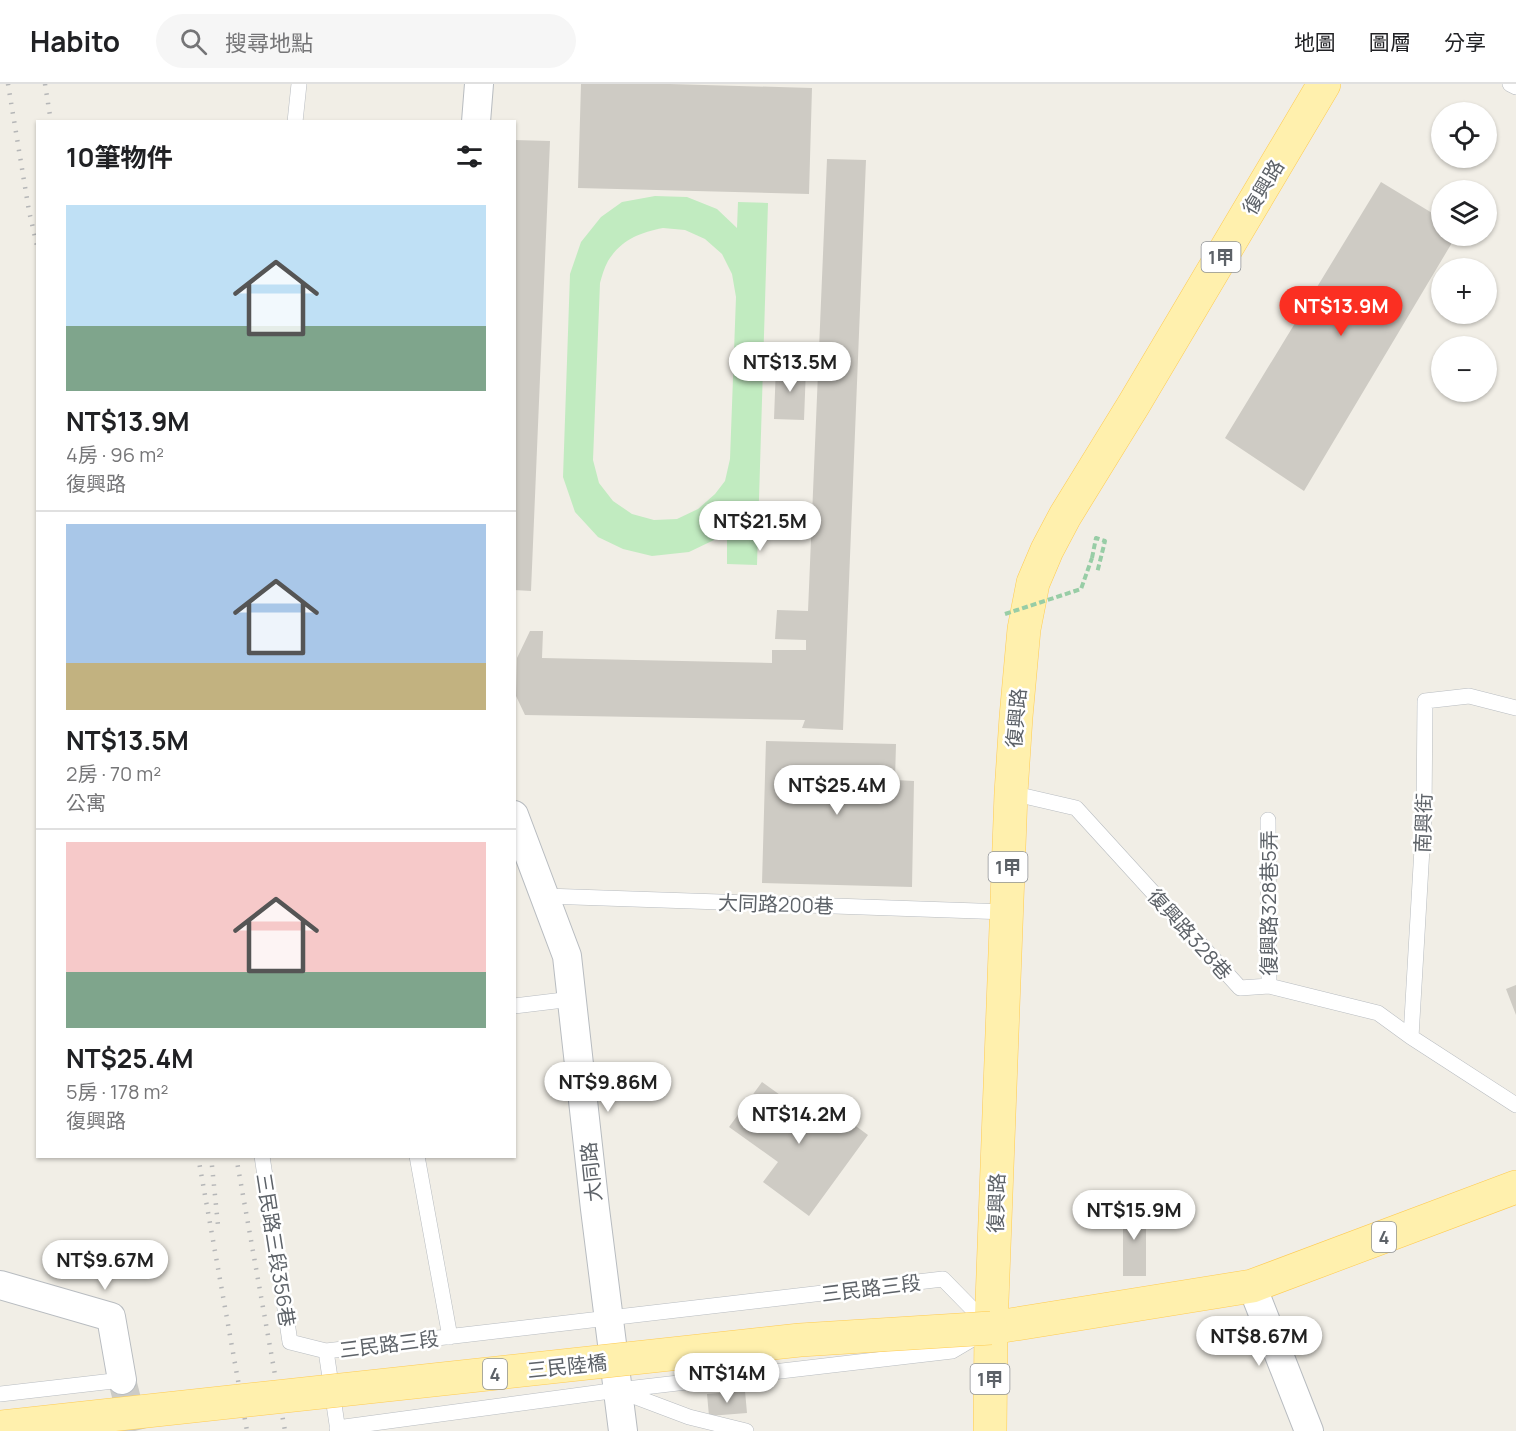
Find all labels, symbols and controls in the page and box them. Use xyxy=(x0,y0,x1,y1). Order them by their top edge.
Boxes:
search box xyxy=(156,14,576,68)
text: Habito xyxy=(30,22,120,60)
icon: search xyxy=(177,25,210,58)
text: 搜尋地點 xyxy=(225,28,313,58)
text: 地圖 xyxy=(1294,28,1336,56)
text: 圖層 xyxy=(1369,28,1411,56)
text: 分享 xyxy=(1444,28,1486,56)
map controls xyxy=(1431,102,1497,402)
button: locate xyxy=(1431,102,1497,168)
text: 10筆物件 xyxy=(66,139,173,175)
icon: filters xyxy=(453,140,486,173)
street label: 復興路 xyxy=(1236,154,1290,220)
button: layers xyxy=(1431,180,1497,246)
road number: 1甲 xyxy=(1202,242,1240,272)
icon: home xyxy=(222,244,330,352)
button: + xyxy=(1431,258,1497,324)
pin: NT$13.9M xyxy=(1279,286,1403,337)
text: NT$13.9M xyxy=(1293,292,1389,319)
button: − xyxy=(1431,336,1497,402)
pin: NT$13.5M xyxy=(728,342,852,393)
text: NT$13.5M xyxy=(743,348,837,375)
text: NT$13.9M xyxy=(66,403,190,439)
text: 4房 · 96 m² xyxy=(66,441,164,468)
text: 復興路 xyxy=(66,470,126,497)
pin: NT$21.5M xyxy=(698,501,822,552)
text: NT$21.5M xyxy=(713,507,807,534)
icon: home xyxy=(222,563,330,671)
street label: 復興路 xyxy=(1000,687,1032,749)
text: NT$13.5M xyxy=(66,722,189,758)
text: 2房 · 70 m² xyxy=(66,760,161,787)
pin: NT$25.4M xyxy=(775,765,899,816)
text: NT$25.4M xyxy=(788,771,886,798)
text: 公寓 xyxy=(66,789,106,816)
street label: 南興街 xyxy=(1408,793,1438,853)
street label: 復興路328巷5弄 xyxy=(1255,830,1282,976)
road number: 1甲 xyxy=(988,852,1028,882)
icon: home xyxy=(222,881,330,989)
street label: 復興路328巷 xyxy=(1142,883,1238,985)
street label: 大同路200巷 xyxy=(718,888,834,920)
text: NT$25.4M xyxy=(66,1040,193,1076)
pin: NT$9.86M xyxy=(546,1062,670,1113)
text: NT$9.86M xyxy=(558,1068,658,1095)
text: 5房 · 178 m² xyxy=(66,1078,169,1105)
pin: NT$14.2M xyxy=(737,1094,861,1145)
text: NT$14.2M xyxy=(752,1100,846,1127)
text: 復興路 xyxy=(66,1107,126,1134)
street label: 大同路 xyxy=(574,1141,608,1203)
street label: 三民路三段356巷 xyxy=(251,1171,301,1329)
street label: 復興路 xyxy=(981,1173,1011,1233)
pin: NT$15.9M xyxy=(1072,1190,1196,1241)
text: NT$15.9M xyxy=(1086,1196,1182,1223)
road number: 4 xyxy=(1372,1222,1396,1252)
pin: NT$9.67M xyxy=(43,1240,167,1291)
text: NT$9.67M xyxy=(56,1246,154,1273)
street label: 三民路三段 xyxy=(820,1269,922,1307)
pin: NT$8.67M xyxy=(1197,1316,1321,1367)
text: NT$8.67M xyxy=(1210,1322,1308,1349)
street label: 三民路三段 xyxy=(338,1325,440,1363)
street label: 三民陸橋 xyxy=(526,1348,608,1384)
pin: NT$14M xyxy=(678,1353,776,1404)
road number: 4 xyxy=(483,1359,507,1389)
text: NT$14M xyxy=(688,1359,766,1386)
road number: 1甲 xyxy=(970,1364,1010,1394)

